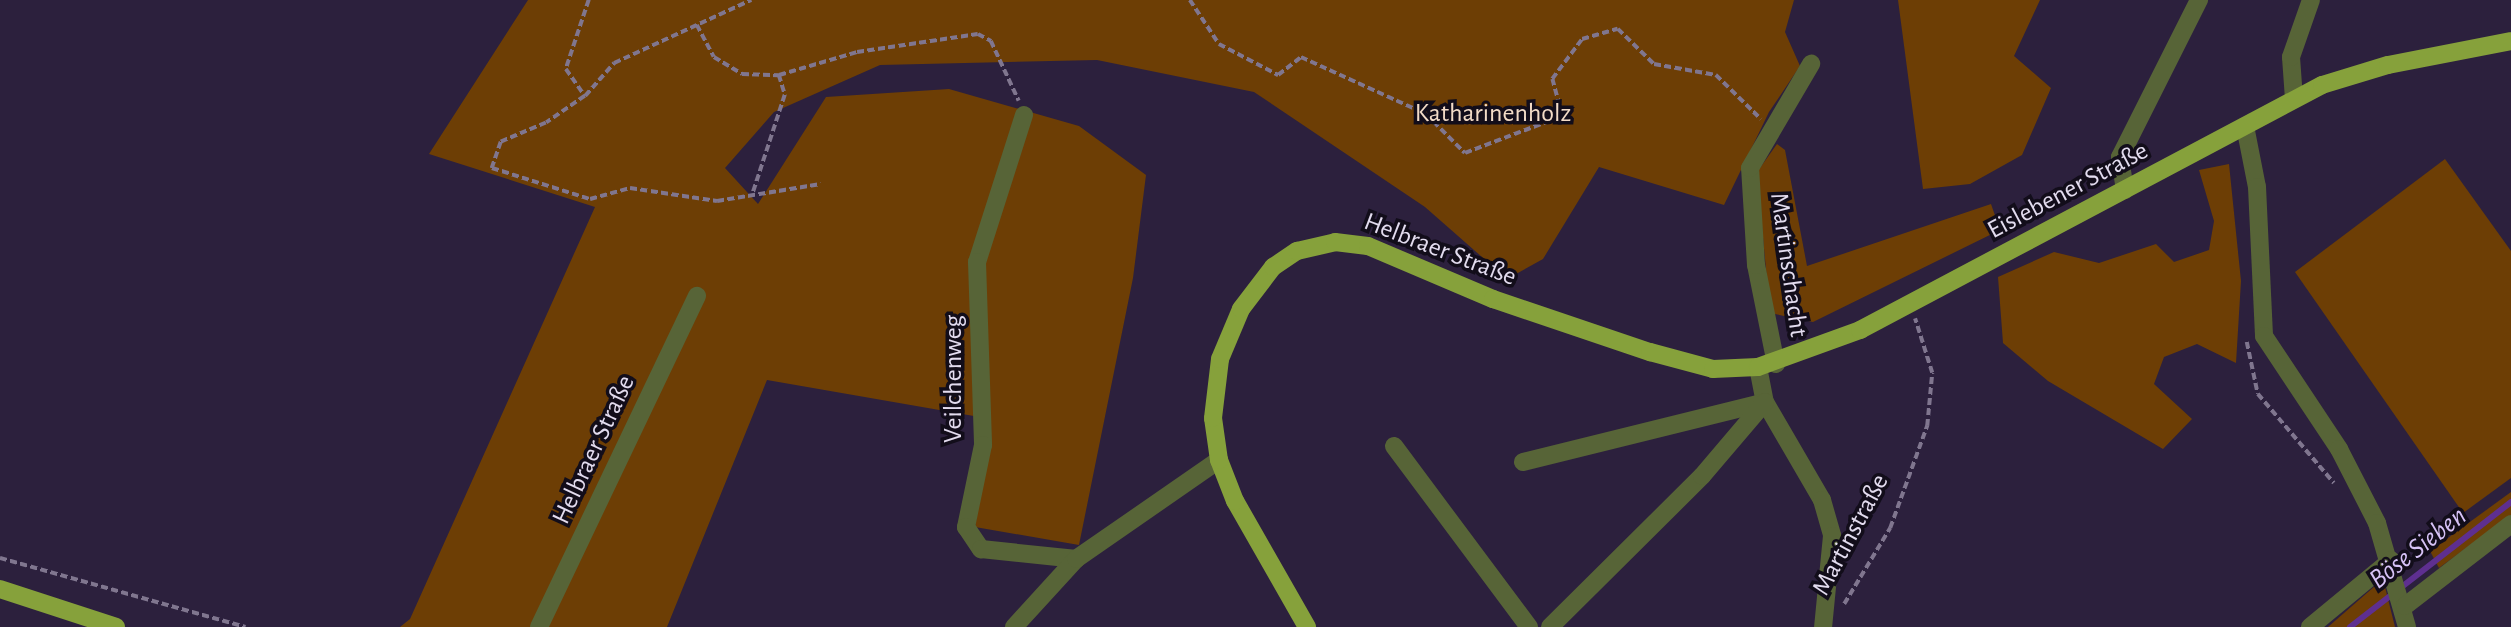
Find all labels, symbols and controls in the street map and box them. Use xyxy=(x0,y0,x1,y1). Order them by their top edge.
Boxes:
park label: Katharinenholz xyxy=(1415,98,1571,130)
street label: Eislebener Straße xyxy=(1982,136,2154,246)
street label: Martinschacht xyxy=(1762,191,1814,339)
street label: Helbraer Straße xyxy=(1359,207,1521,293)
street label: Veilchenweg xyxy=(938,315,970,443)
street label: Helbraer Straße xyxy=(546,371,642,529)
street label: Martinstraße xyxy=(1806,469,1896,601)
water label: Böse Sieben xyxy=(2363,500,2473,596)

